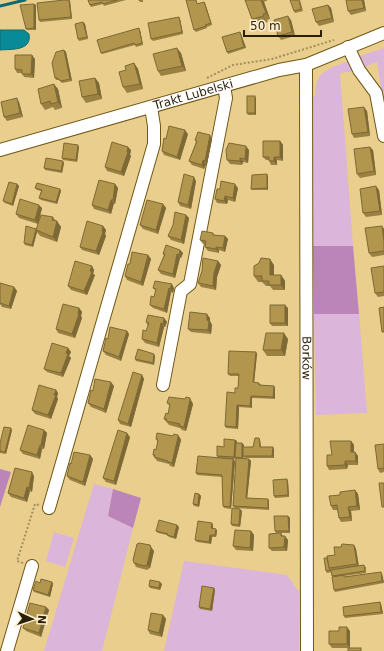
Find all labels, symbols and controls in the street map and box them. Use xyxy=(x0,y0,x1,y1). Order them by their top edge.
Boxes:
scale bar xyxy=(244,12,321,38)
text: 50 m xyxy=(250,19,281,33)
street label: Trakt Lubelski xyxy=(151,77,235,113)
street label: Borków xyxy=(299,336,314,380)
north arrow xyxy=(12,599,52,639)
text: N xyxy=(35,615,48,624)

